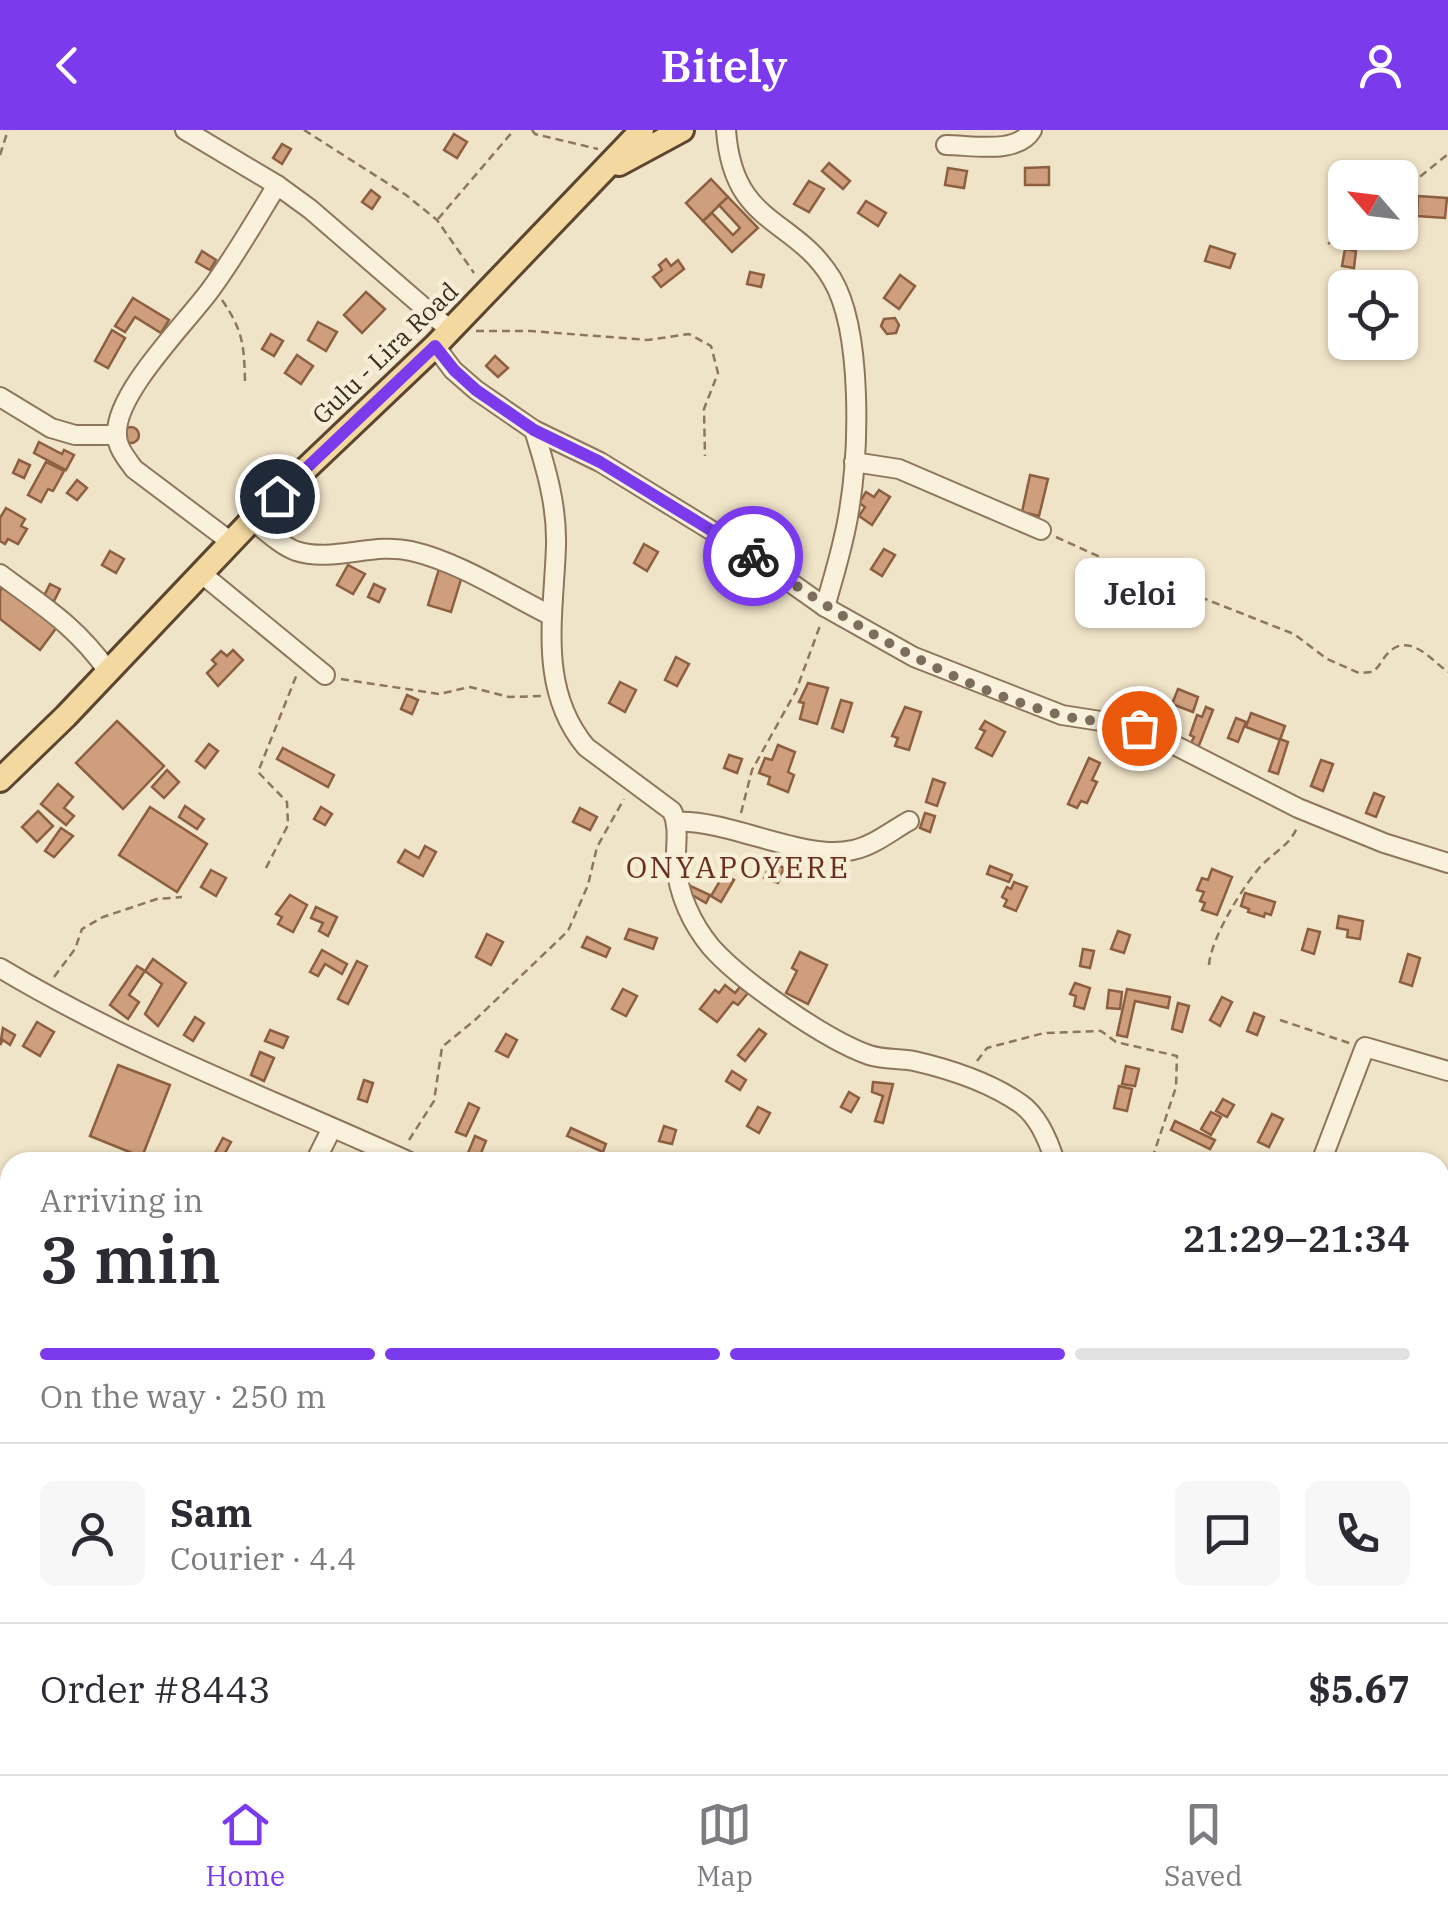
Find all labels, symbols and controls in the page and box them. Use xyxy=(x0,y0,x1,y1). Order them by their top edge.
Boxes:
text: Bitely xyxy=(660,36,788,94)
icon: back xyxy=(40,38,95,93)
icon: person xyxy=(1353,38,1408,93)
north arrow xyxy=(1328,160,1418,250)
map controls xyxy=(1328,160,1418,360)
button: locate xyxy=(1328,270,1418,360)
street label: Gulu - Lira Road xyxy=(305,275,465,431)
pin xyxy=(235,454,320,539)
icon: home xyxy=(250,469,305,524)
courier xyxy=(703,506,803,606)
icon: bike xyxy=(726,529,781,584)
callout: Jeloi xyxy=(1074,558,1204,628)
text: Jeloi xyxy=(1104,572,1176,614)
pin xyxy=(1097,686,1182,771)
icon: bag xyxy=(1112,701,1167,756)
district label: ONYAPOYERE xyxy=(626,847,850,886)
text: Arriving in xyxy=(40,1179,203,1221)
text: 21:29–21:34 xyxy=(1183,1213,1410,1262)
text: 3 min xyxy=(40,1216,221,1301)
text: On the way · 250 m xyxy=(40,1375,326,1417)
button: person xyxy=(40,1481,145,1586)
button: chat xyxy=(1175,1481,1280,1586)
button: phone xyxy=(1305,1481,1410,1586)
text: Sam xyxy=(170,1488,253,1537)
text: Courier · 4.4 xyxy=(170,1537,356,1579)
text: Order #8443 xyxy=(40,1664,271,1713)
text: $5.67 xyxy=(1308,1664,1410,1713)
tab: Home xyxy=(206,1797,285,1894)
tab: Map xyxy=(696,1797,753,1894)
tab: Saved xyxy=(1164,1797,1242,1894)

